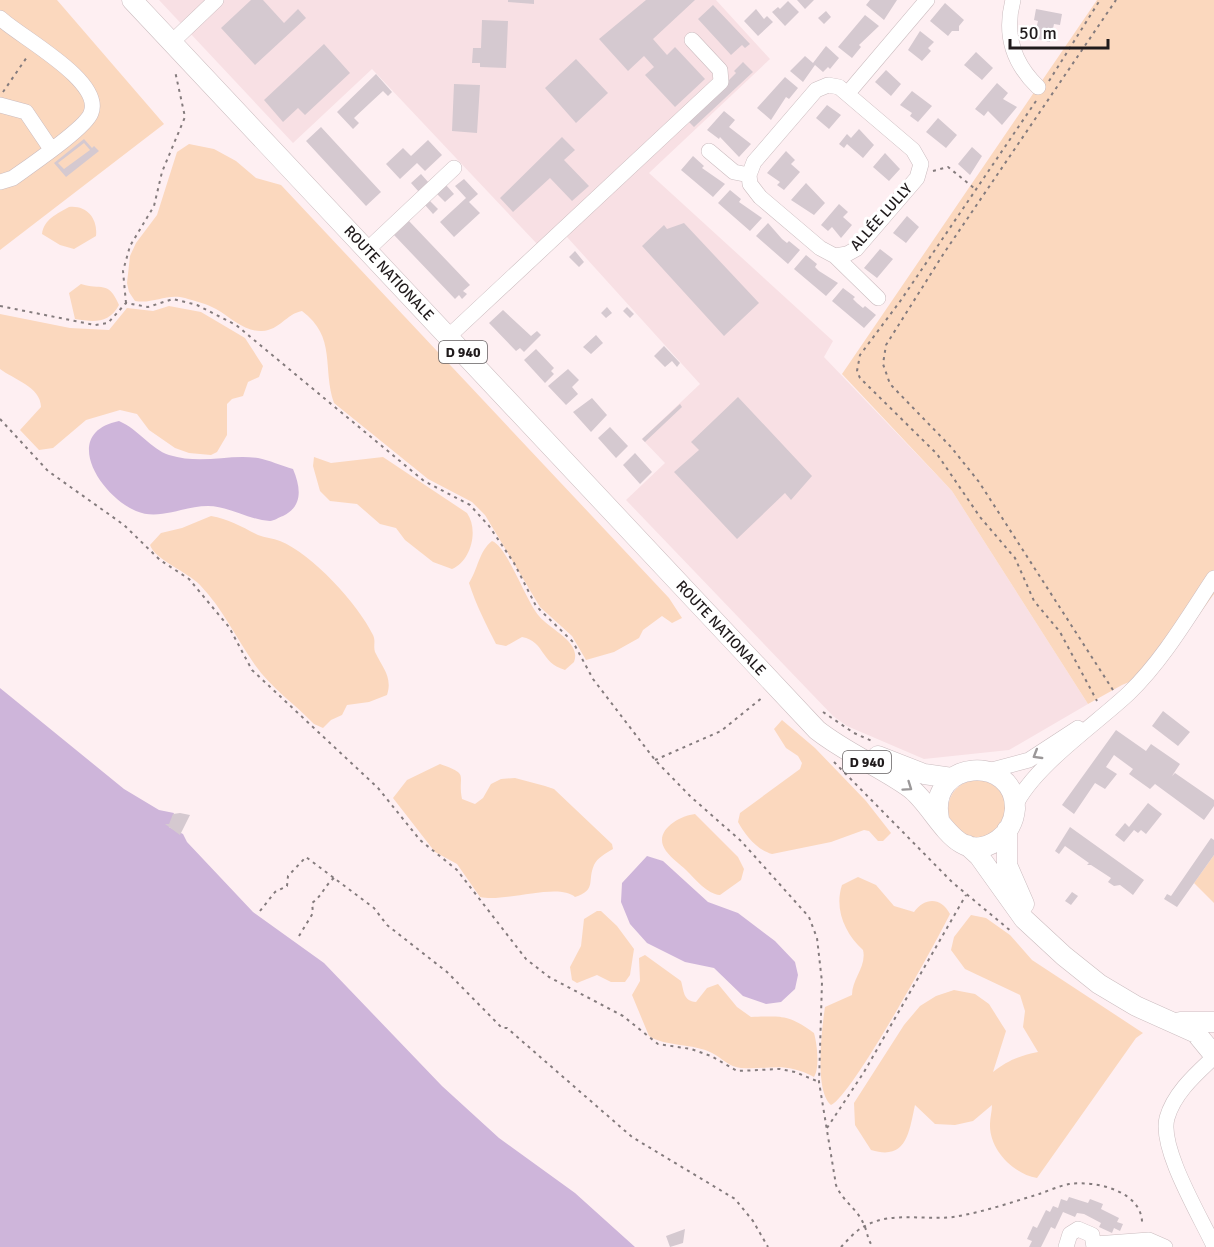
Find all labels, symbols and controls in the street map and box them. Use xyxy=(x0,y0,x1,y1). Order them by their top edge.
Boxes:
scale bar xyxy=(1010,12,1108,50)
text: 50 m xyxy=(1019,22,1057,44)
street label: ALLÉE LULLY xyxy=(846,179,916,254)
street label: ROUTE NATIONALE xyxy=(340,222,438,324)
road number: D 940 xyxy=(439,341,487,363)
street label: ROUTE NATIONALE xyxy=(672,577,770,679)
one-way arrow xyxy=(1032,747,1043,758)
road number: D 940 xyxy=(843,751,891,773)
one-way arrow xyxy=(901,780,912,791)

